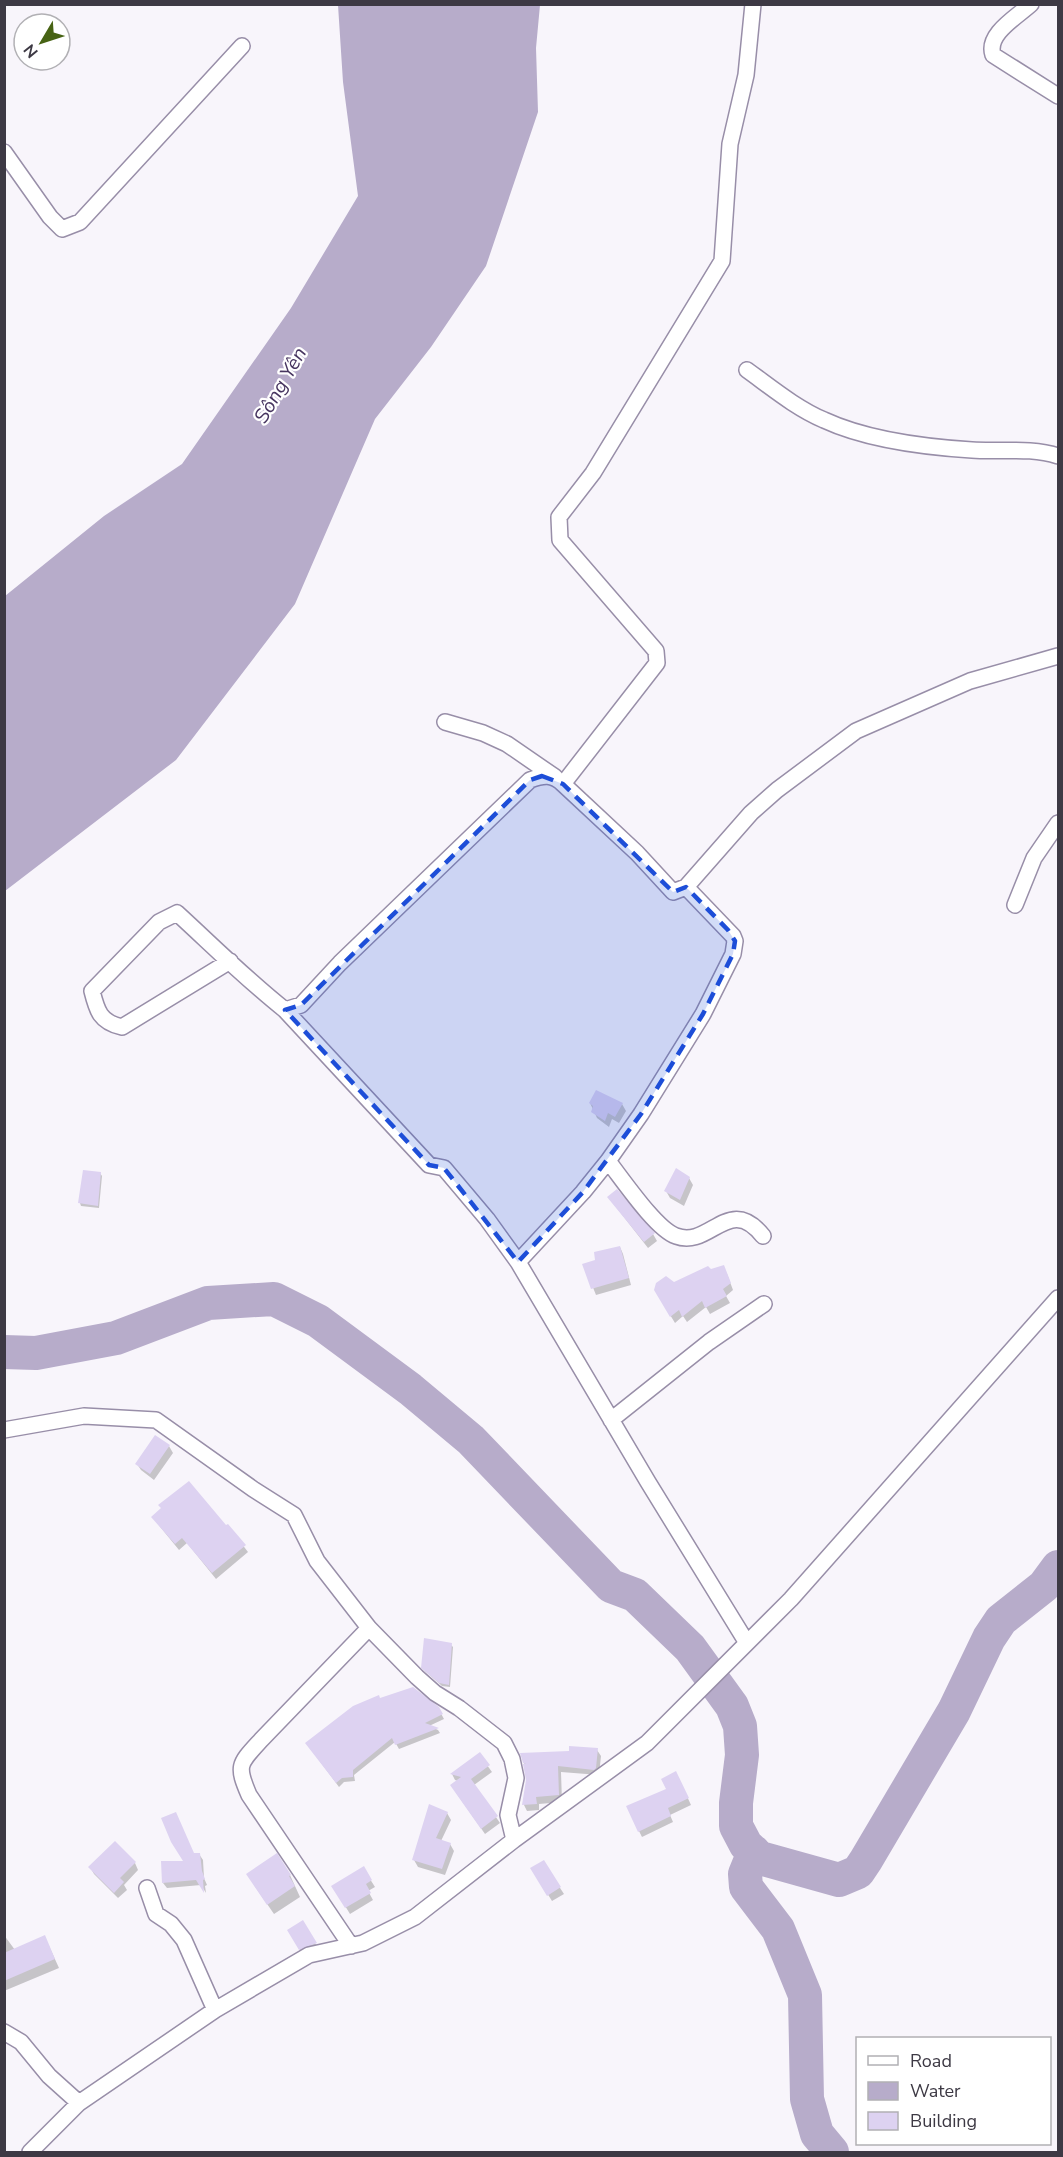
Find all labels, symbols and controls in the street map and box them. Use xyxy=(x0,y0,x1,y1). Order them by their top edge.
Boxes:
north arrow xyxy=(12,12,72,72)
text: N xyxy=(19,39,43,62)
water label: Sông Yên xyxy=(248,342,313,428)
legend xyxy=(856,2037,1051,2145)
text: Road xyxy=(910,2049,952,2073)
text: Water xyxy=(910,2079,961,2103)
text: Building xyxy=(910,2109,977,2133)

